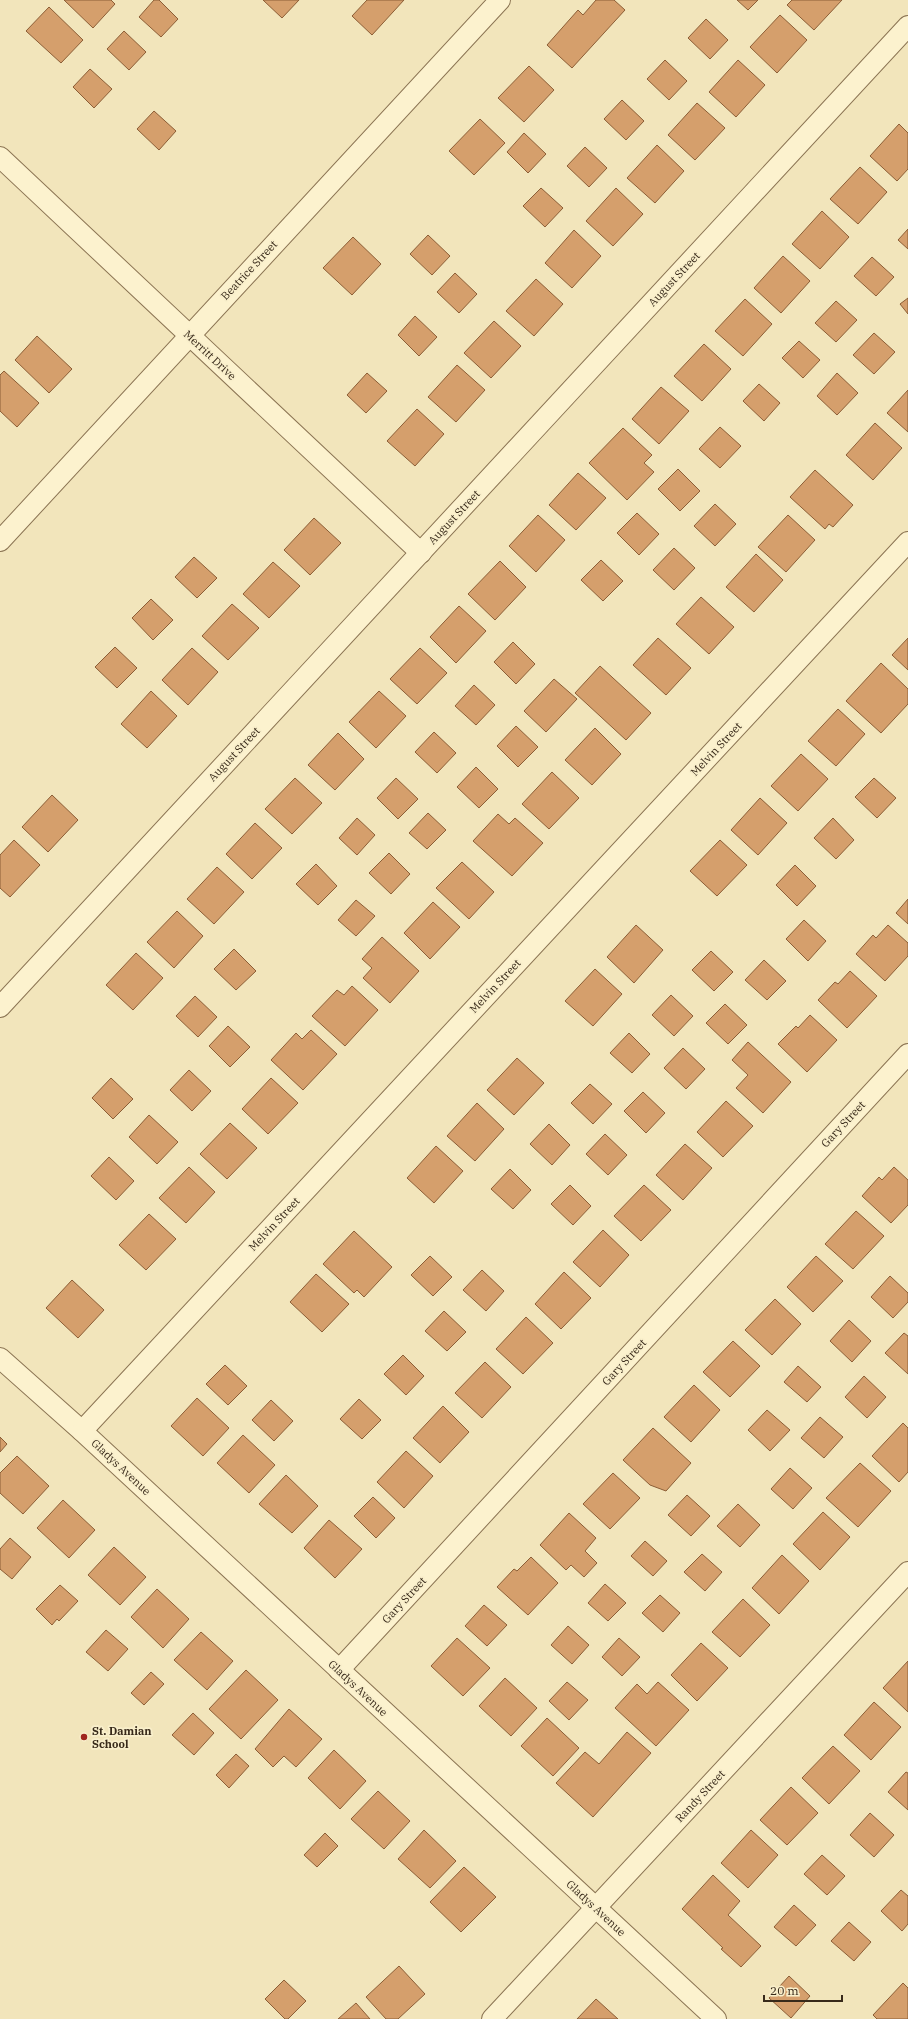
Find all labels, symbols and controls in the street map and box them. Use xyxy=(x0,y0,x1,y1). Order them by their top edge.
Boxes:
street label: Beatrice Street xyxy=(218,237,280,303)
street label: August Street xyxy=(645,249,703,309)
street label: Merritt Drive xyxy=(181,327,239,383)
street label: August Street xyxy=(425,487,483,547)
street label: Melvin Street xyxy=(687,719,745,779)
street label: August Street xyxy=(205,724,263,784)
street label: Melvin Street xyxy=(466,956,524,1016)
street label: Gary Street xyxy=(818,1098,868,1150)
street label: Melvin Street xyxy=(245,1194,303,1254)
street label: Gary Street xyxy=(599,1336,649,1388)
street label: Gladys Avenue xyxy=(88,1436,154,1498)
street label: Gary Street xyxy=(379,1574,429,1626)
street label: Gladys Avenue xyxy=(325,1657,391,1719)
place label: St. Damian School xyxy=(92,1724,151,1751)
marker: St. Damian School xyxy=(79,1732,89,1742)
street label: Randy Street xyxy=(672,1767,728,1825)
street label: Gladys Avenue xyxy=(563,1877,629,1939)
scale bar xyxy=(764,1977,842,2003)
text: 20 m xyxy=(770,1983,799,1998)

